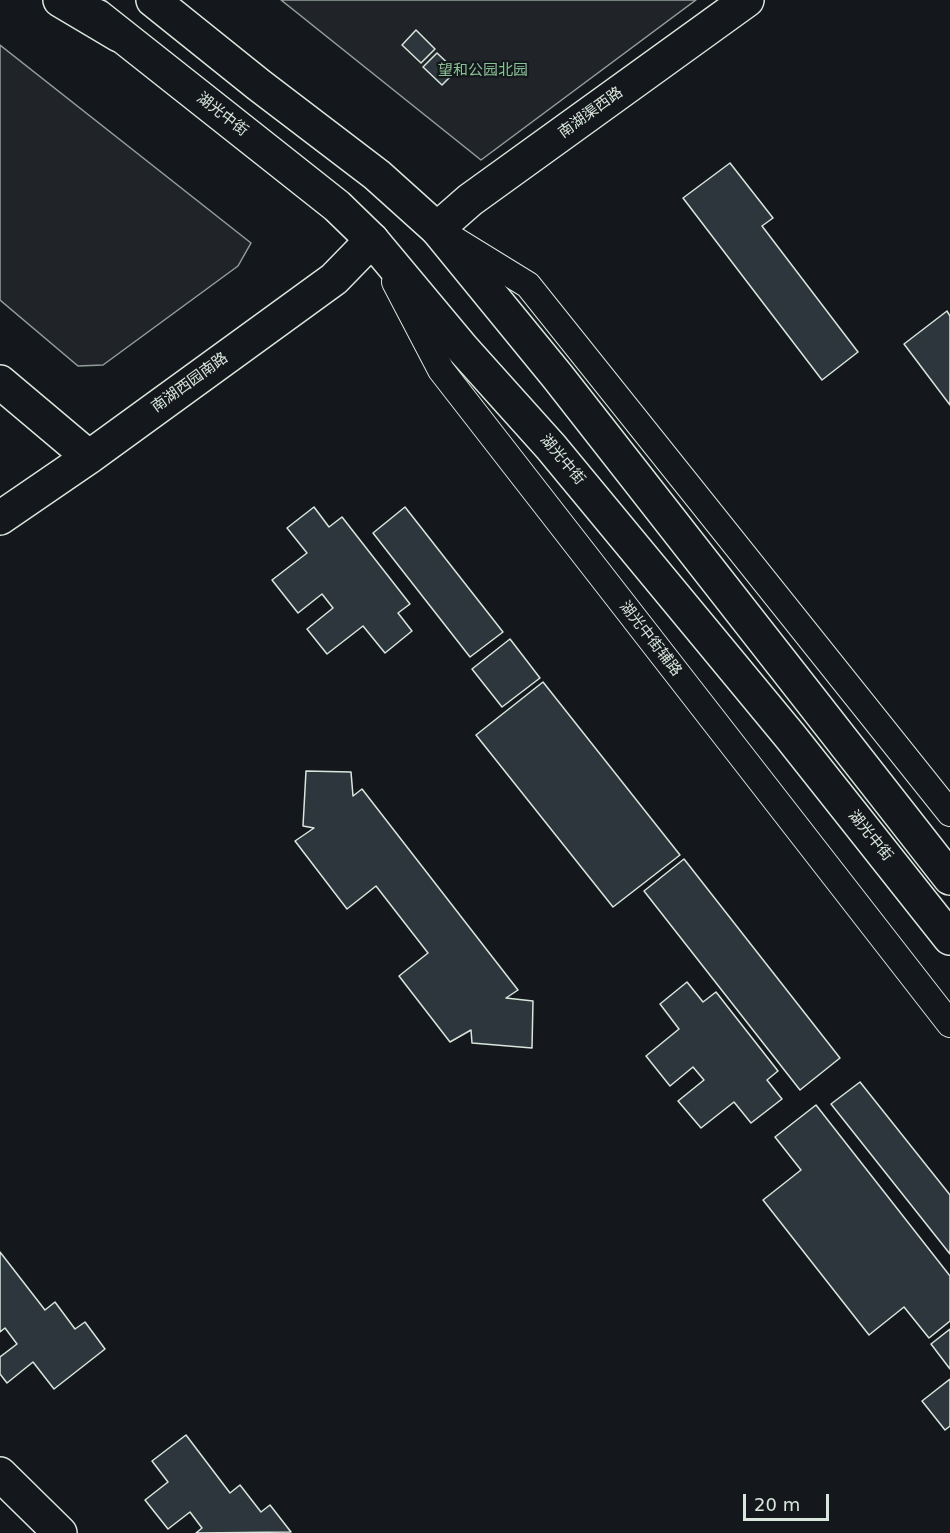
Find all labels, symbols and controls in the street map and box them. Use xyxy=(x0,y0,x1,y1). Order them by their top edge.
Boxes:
park label: 望和公园北园 xyxy=(438,62,528,80)
street label: 南湖渠西路 xyxy=(555,84,627,142)
street label: 湖光中街 xyxy=(193,89,251,141)
street label: 南湖西园南路 xyxy=(148,349,232,417)
street label: 湖光中街 xyxy=(536,431,588,489)
street label: 湖光中街辅路 xyxy=(615,598,685,680)
street label: 湖光中街 xyxy=(844,807,896,865)
scale bar xyxy=(746,1482,832,1520)
text: 20 m xyxy=(754,1494,800,1515)

